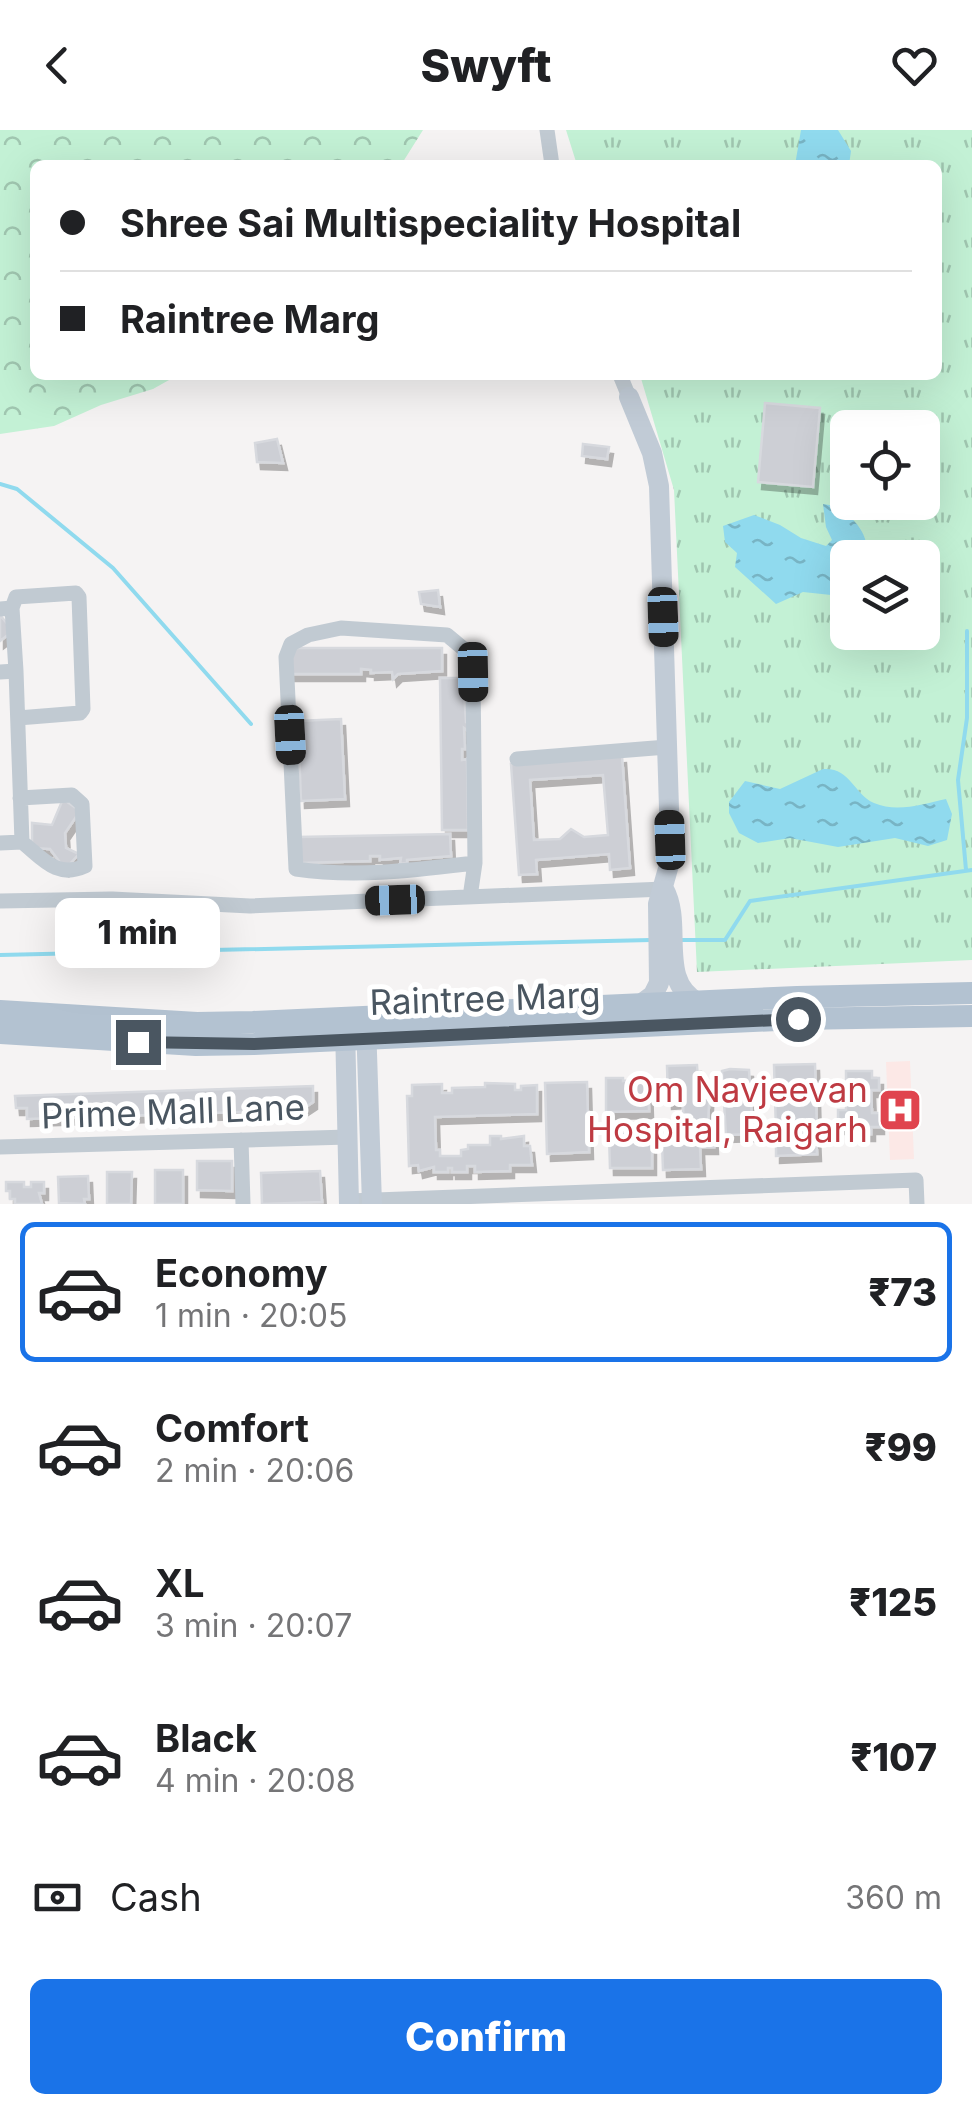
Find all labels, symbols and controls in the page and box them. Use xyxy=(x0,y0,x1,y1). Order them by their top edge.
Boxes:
icon: back xyxy=(30,38,85,93)
text: Swyft xyxy=(421,38,551,93)
icon: heart xyxy=(887,38,942,93)
text: Shree Sai Multispeciality Hospital xyxy=(120,200,741,246)
text: Raintree Marg xyxy=(120,296,380,342)
map controls xyxy=(830,410,940,650)
button: locate xyxy=(830,410,940,520)
button: layers xyxy=(830,540,940,650)
car xyxy=(647,586,679,648)
car xyxy=(457,642,489,702)
car xyxy=(273,704,307,766)
car xyxy=(654,809,686,871)
car xyxy=(364,884,426,916)
callout: 1 min xyxy=(56,897,220,967)
text: 1 min xyxy=(97,913,178,952)
street label: Raintree Marg xyxy=(369,973,601,1023)
route start xyxy=(776,997,821,1042)
route end xyxy=(116,1020,161,1065)
place label: Om Navjeevan Hospital, Raigarh xyxy=(587,1068,868,1150)
street label: Prime Mall Lane xyxy=(40,1085,306,1137)
hospital icon: Om Navjeevan Hospital, Raigarh xyxy=(877,1087,923,1133)
icon: car xyxy=(35,1247,125,1337)
text: Economy xyxy=(155,1250,328,1296)
text: ₹73 xyxy=(868,1269,937,1315)
text: 1 min · 20:05 xyxy=(155,1296,347,1335)
icon: car xyxy=(35,1402,125,1492)
text: Comfort xyxy=(155,1405,309,1451)
text: ₹99 xyxy=(865,1424,937,1470)
text: 2 min · 20:06 xyxy=(155,1451,354,1490)
icon: car xyxy=(35,1557,125,1647)
text: XL xyxy=(155,1560,205,1606)
text: ₹125 xyxy=(849,1579,937,1625)
text: 3 min · 20:07 xyxy=(155,1606,352,1645)
icon: car xyxy=(35,1712,125,1802)
text: Black xyxy=(155,1715,257,1761)
text: ₹107 xyxy=(850,1734,937,1780)
text: 4 min · 20:08 xyxy=(155,1761,355,1800)
icon: cash xyxy=(30,1870,85,1925)
text: Cash xyxy=(110,1874,202,1920)
text: 360 m xyxy=(845,1878,942,1917)
button: Confirm xyxy=(30,1979,942,2094)

